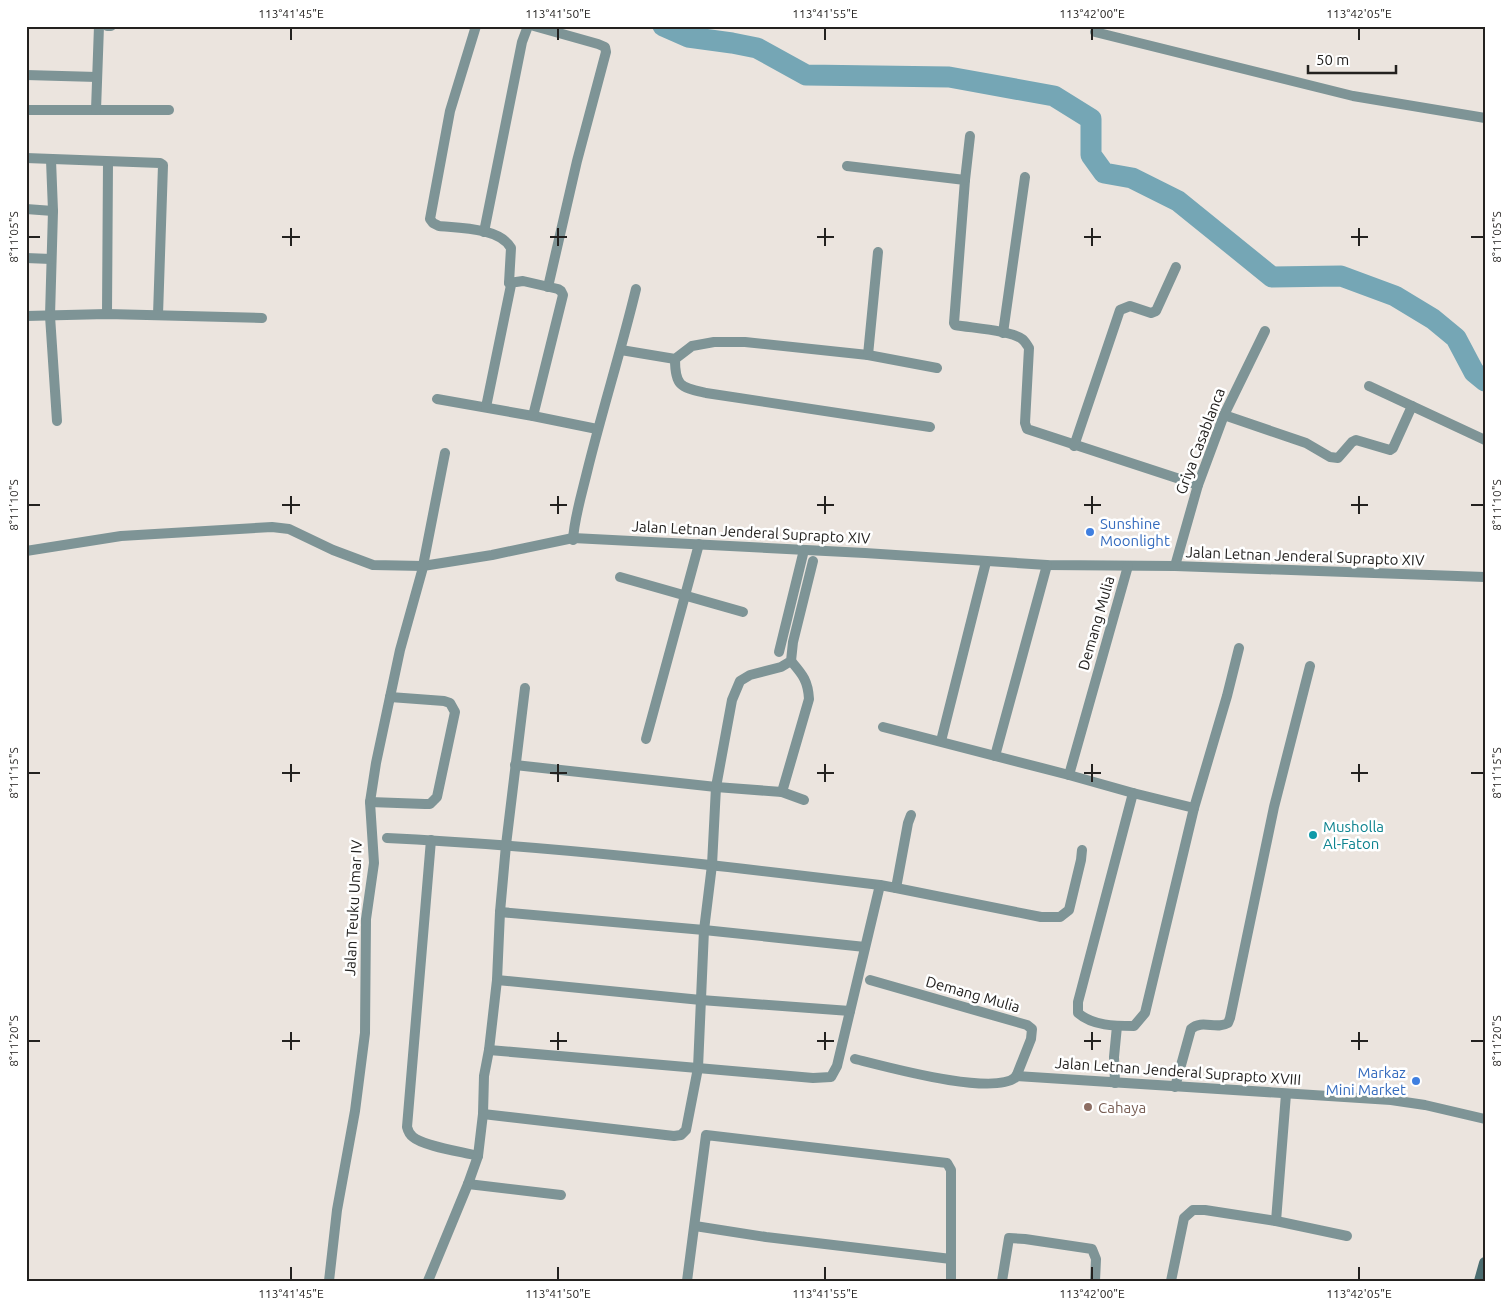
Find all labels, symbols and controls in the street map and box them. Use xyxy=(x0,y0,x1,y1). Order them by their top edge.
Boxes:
text: 113°41'45"E xyxy=(258,7,324,20)
text: 113°41'50"E xyxy=(525,7,591,20)
text: 113°41'55"E xyxy=(792,7,858,20)
text: 113°42'00"E xyxy=(1059,7,1125,20)
text: 113°42'05"E xyxy=(1326,7,1392,20)
scale bar xyxy=(1308,42,1396,74)
text: 50 m xyxy=(1316,51,1349,68)
text: 8°11'05"S xyxy=(7,211,20,263)
text: 8°11'05"S xyxy=(1490,211,1503,263)
street label: Griya Casablanca xyxy=(1172,385,1228,497)
text: 8°11'10"S xyxy=(7,479,20,531)
text: 8°11'10"S xyxy=(1490,479,1503,531)
place label: Sunshine Moonlight xyxy=(1100,515,1170,549)
street label: Jalan Letnan Jenderal Suprapto XIV xyxy=(631,517,871,547)
marker: Sunshine Moonlight xyxy=(1084,526,1096,538)
street label: Jalan Letnan Jenderal Suprapto XIV xyxy=(1185,543,1425,569)
street label: Demang Mulia xyxy=(1074,574,1118,672)
text: 8°11'15"S xyxy=(7,747,20,799)
text: 8°11'15"S xyxy=(1490,747,1503,799)
place label: Musholla Al-Faton xyxy=(1323,818,1384,852)
marker: Musholla Al-Faton xyxy=(1307,829,1319,841)
street label: Jalan Teuku Umar IV xyxy=(341,839,365,976)
street label: Demang Mulia xyxy=(924,972,1022,1016)
text: 8°11'20"S xyxy=(7,1015,20,1067)
text: 8°11'20"S xyxy=(1490,1015,1503,1067)
street label: Jalan Letnan Jenderal Suprapto XVIII xyxy=(1054,1054,1302,1088)
place label: Markaz Mini Market xyxy=(1326,1064,1406,1098)
marker: Markaz Mini Market xyxy=(1410,1075,1422,1087)
place label: Cahaya xyxy=(1098,1099,1146,1116)
marker: Cahaya xyxy=(1082,1101,1094,1113)
text: 113°41'45"E xyxy=(258,1287,324,1300)
text: 113°41'50"E xyxy=(525,1287,591,1300)
text: 113°41'55"E xyxy=(792,1287,858,1300)
text: 113°42'00"E xyxy=(1059,1287,1125,1300)
text: 113°42'05"E xyxy=(1326,1287,1392,1300)

